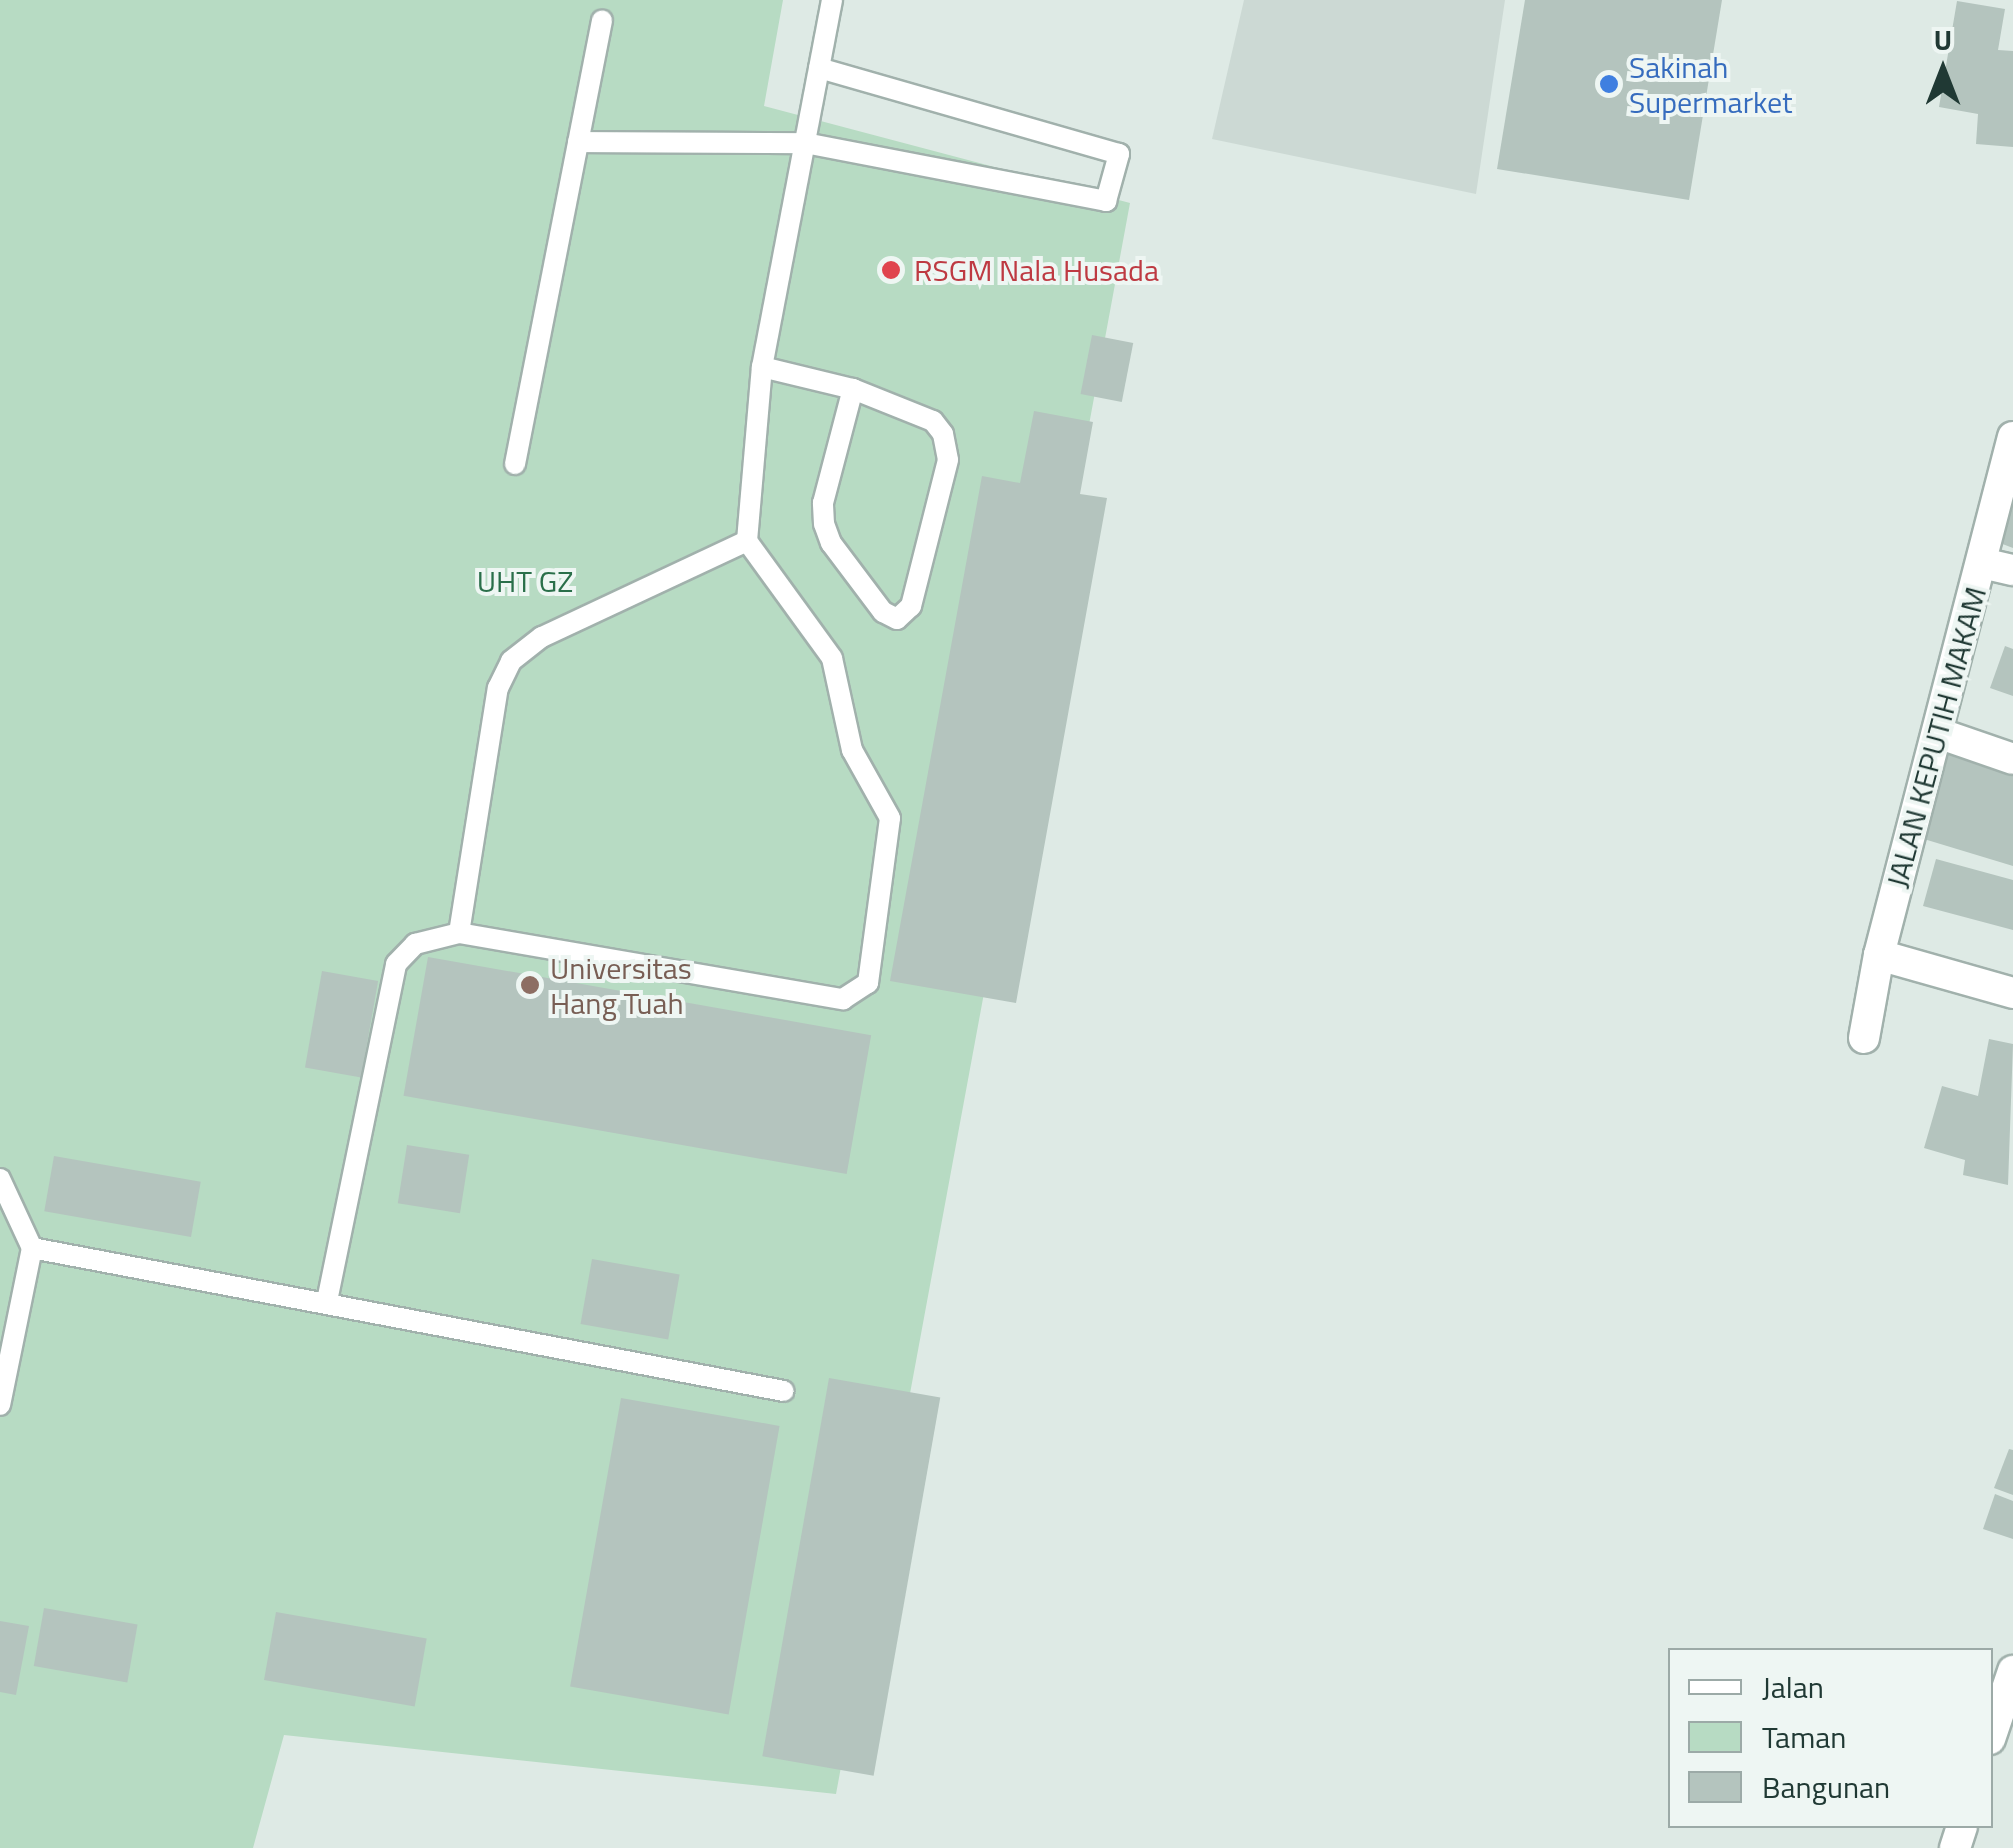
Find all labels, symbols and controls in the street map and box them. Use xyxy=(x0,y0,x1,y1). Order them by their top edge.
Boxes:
text: U xyxy=(1934,18,1952,61)
north arrow xyxy=(1893,20,1993,120)
place label: Sakinah Supermarket xyxy=(1629,49,1793,120)
marker: Sakinah Supermarket xyxy=(1598,73,1620,95)
place label: RSGM Nala Husada xyxy=(914,252,1159,288)
marker: RSGM Nala Husada xyxy=(878,257,904,283)
park label: UHT GZ xyxy=(477,563,573,599)
street label: JALAN KEPUTIH MAKAM xyxy=(1879,583,1993,891)
place label: Universitas Hang Tuah xyxy=(550,950,692,1020)
marker: Universitas Hang Tuah xyxy=(519,974,541,996)
legend xyxy=(1668,1648,1993,1828)
text: Jalan xyxy=(1762,1664,1824,1710)
text: Taman xyxy=(1762,1714,1846,1760)
text: Bangunan xyxy=(1762,1764,1890,1810)

